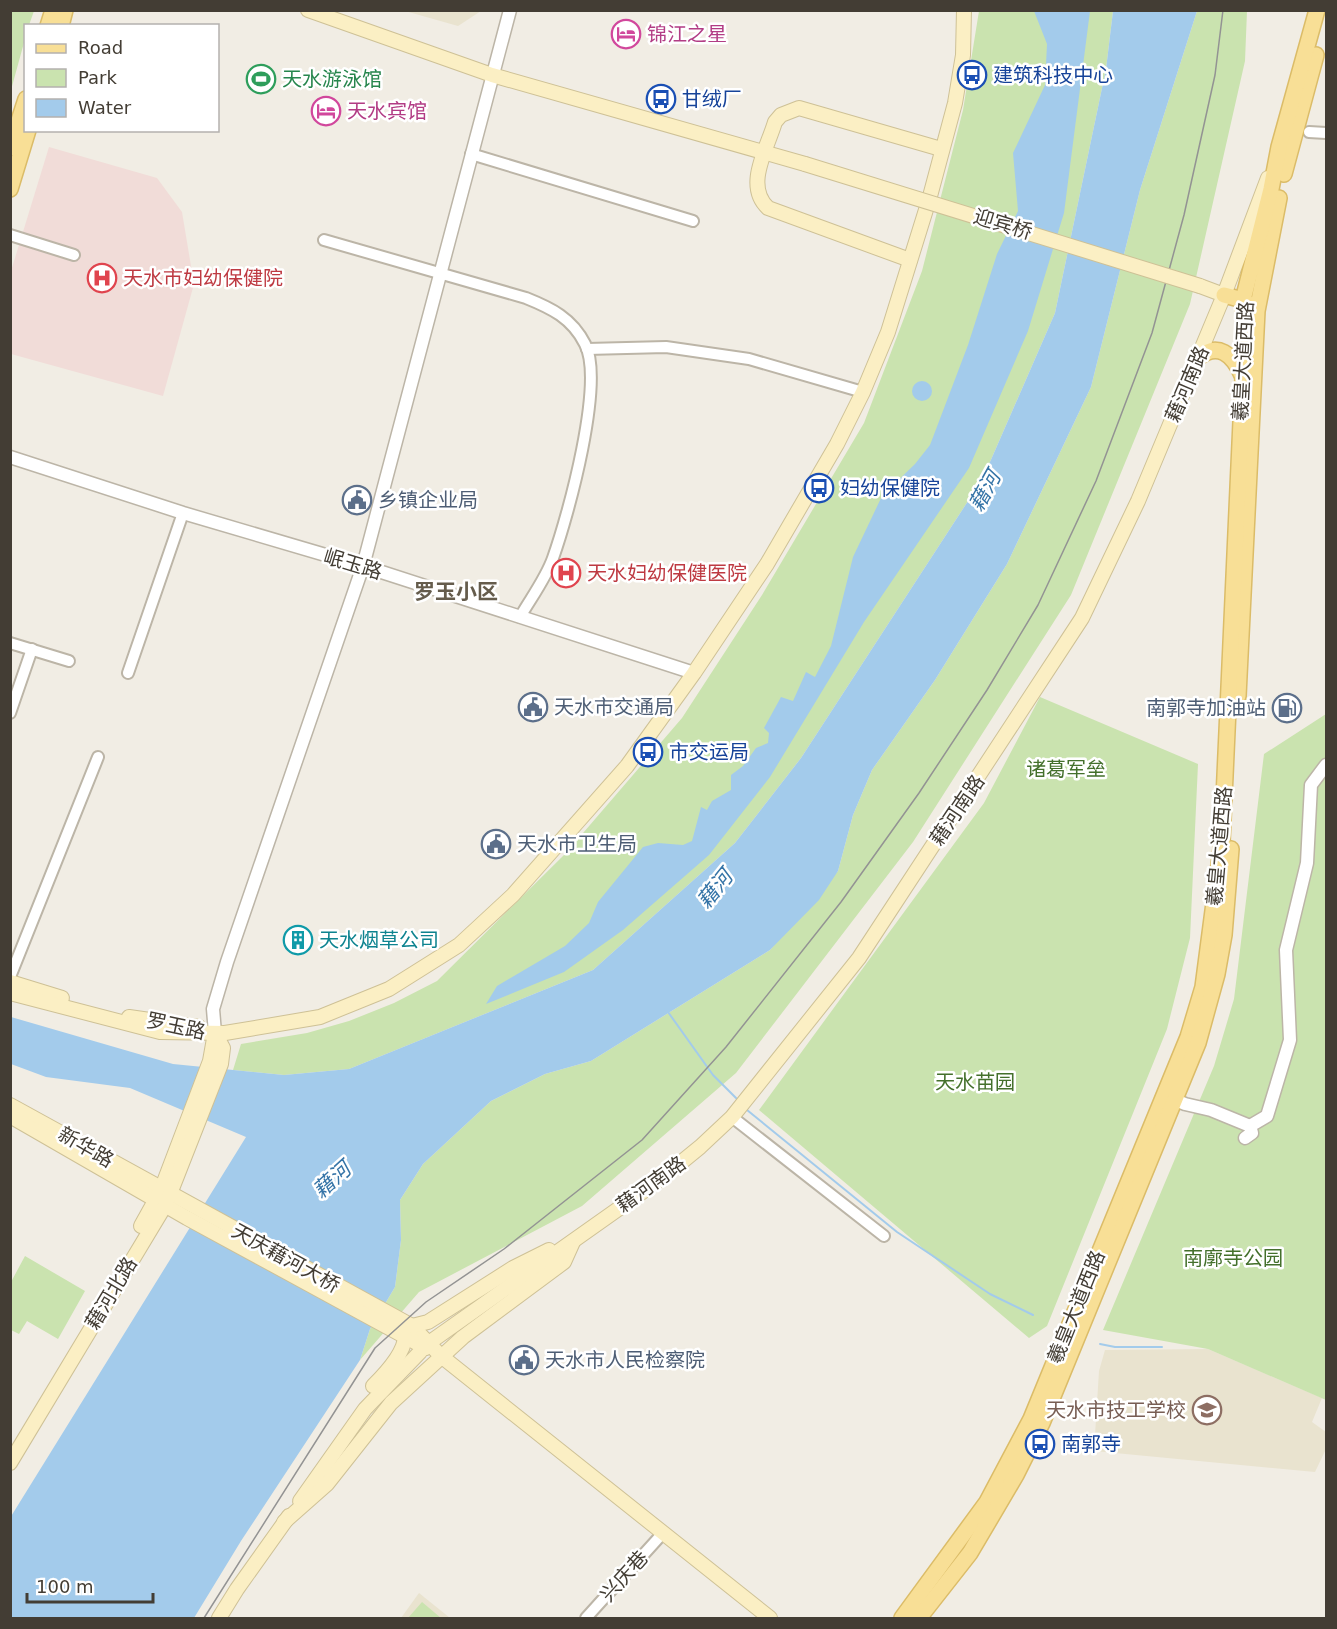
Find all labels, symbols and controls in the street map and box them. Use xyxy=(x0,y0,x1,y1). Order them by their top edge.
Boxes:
hotel icon: 锦江之星 xyxy=(610,18,642,50)
place label: 锦江之星 xyxy=(647,22,727,46)
legend xyxy=(24,24,219,132)
text: Road xyxy=(78,37,123,58)
bus stop icon: 建筑科技中心 xyxy=(956,59,988,91)
sports icon: 天水游泳馆 xyxy=(245,63,277,95)
place label: 建筑科技中心 xyxy=(993,63,1113,87)
text: Park xyxy=(78,67,117,88)
place label: 天水游泳馆 xyxy=(282,67,382,91)
bus stop icon: 甘绒厂 xyxy=(645,83,677,115)
place label: 甘绒厂 xyxy=(682,87,742,111)
hotel icon: 天水宾馆 xyxy=(310,95,342,127)
text: Water xyxy=(78,97,132,118)
place label: 天水宾馆 xyxy=(347,99,427,123)
street label: 迎宾桥 xyxy=(971,204,1035,244)
hospital icon: 天水市妇幼保健院 xyxy=(86,262,118,294)
place label: 天水市妇幼保健院 xyxy=(123,266,283,290)
street label: 羲皇大道西路 xyxy=(1228,300,1258,422)
street label: 藉河南路 xyxy=(1160,342,1214,426)
water label: 藉河 xyxy=(964,463,1008,515)
bus stop icon: 妇幼保健院 xyxy=(803,472,835,504)
place label: 妇幼保健院 xyxy=(840,476,940,500)
public building icon: 乡镇企业局 xyxy=(341,484,373,516)
place label: 乡镇企业局 xyxy=(378,488,478,512)
street label: 岷玉路 xyxy=(321,544,385,584)
hospital icon: 天水妇幼保健医院 xyxy=(550,557,582,589)
place label: 天水妇幼保健医院 xyxy=(587,561,747,585)
district label: 罗玉小区 xyxy=(414,580,498,604)
public building icon: 天水市交通局 xyxy=(517,691,549,723)
fuel station icon: 南郭寺加油站 xyxy=(1271,692,1303,724)
place label: 天水市交通局 xyxy=(554,695,674,719)
place label: 南郭寺加油站 xyxy=(1146,696,1266,720)
bus stop icon: 市交运局 xyxy=(632,736,664,768)
place label: 市交运局 xyxy=(669,740,749,764)
park label: 诸葛军垒 xyxy=(1026,757,1106,781)
street label: 藉河南路 xyxy=(925,770,989,850)
street label: 羲皇大道西路 xyxy=(1202,785,1236,907)
public building icon: 天水市卫生局 xyxy=(480,828,512,860)
place label: 天水市卫生局 xyxy=(517,832,637,856)
water label: 藉河 xyxy=(692,862,740,913)
building icon: 天水烟草公司 xyxy=(282,924,314,956)
place label: 天水烟草公司 xyxy=(319,928,439,952)
street label: 罗玉路 xyxy=(144,1008,208,1044)
park label: 天水苗园 xyxy=(935,1070,1015,1094)
street label: 新华路 xyxy=(54,1122,118,1172)
street label: 藉河南路 xyxy=(612,1151,690,1217)
water label: 藉河 xyxy=(308,1154,359,1203)
street label: 天庆藉河大桥 xyxy=(228,1218,344,1298)
park label: 南廓寺公园 xyxy=(1183,1246,1283,1270)
street label: 羲皇大道西路 xyxy=(1042,1247,1110,1367)
street label: 藉河北路 xyxy=(80,1253,142,1333)
public building icon: 天水市人民检察院 xyxy=(508,1344,540,1376)
place label: 天水市人民检察院 xyxy=(545,1348,705,1372)
school or university icon: 天水市技工学校 xyxy=(1191,1394,1223,1426)
place label: 天水市技工学校 xyxy=(1046,1398,1186,1422)
bus stop icon: 南郭寺 xyxy=(1024,1428,1056,1460)
place label: 南郭寺 xyxy=(1061,1432,1121,1456)
street label: 兴庆巷 xyxy=(595,1546,653,1606)
scale bar xyxy=(27,1566,153,1604)
text: 100 m xyxy=(36,1576,94,1597)

